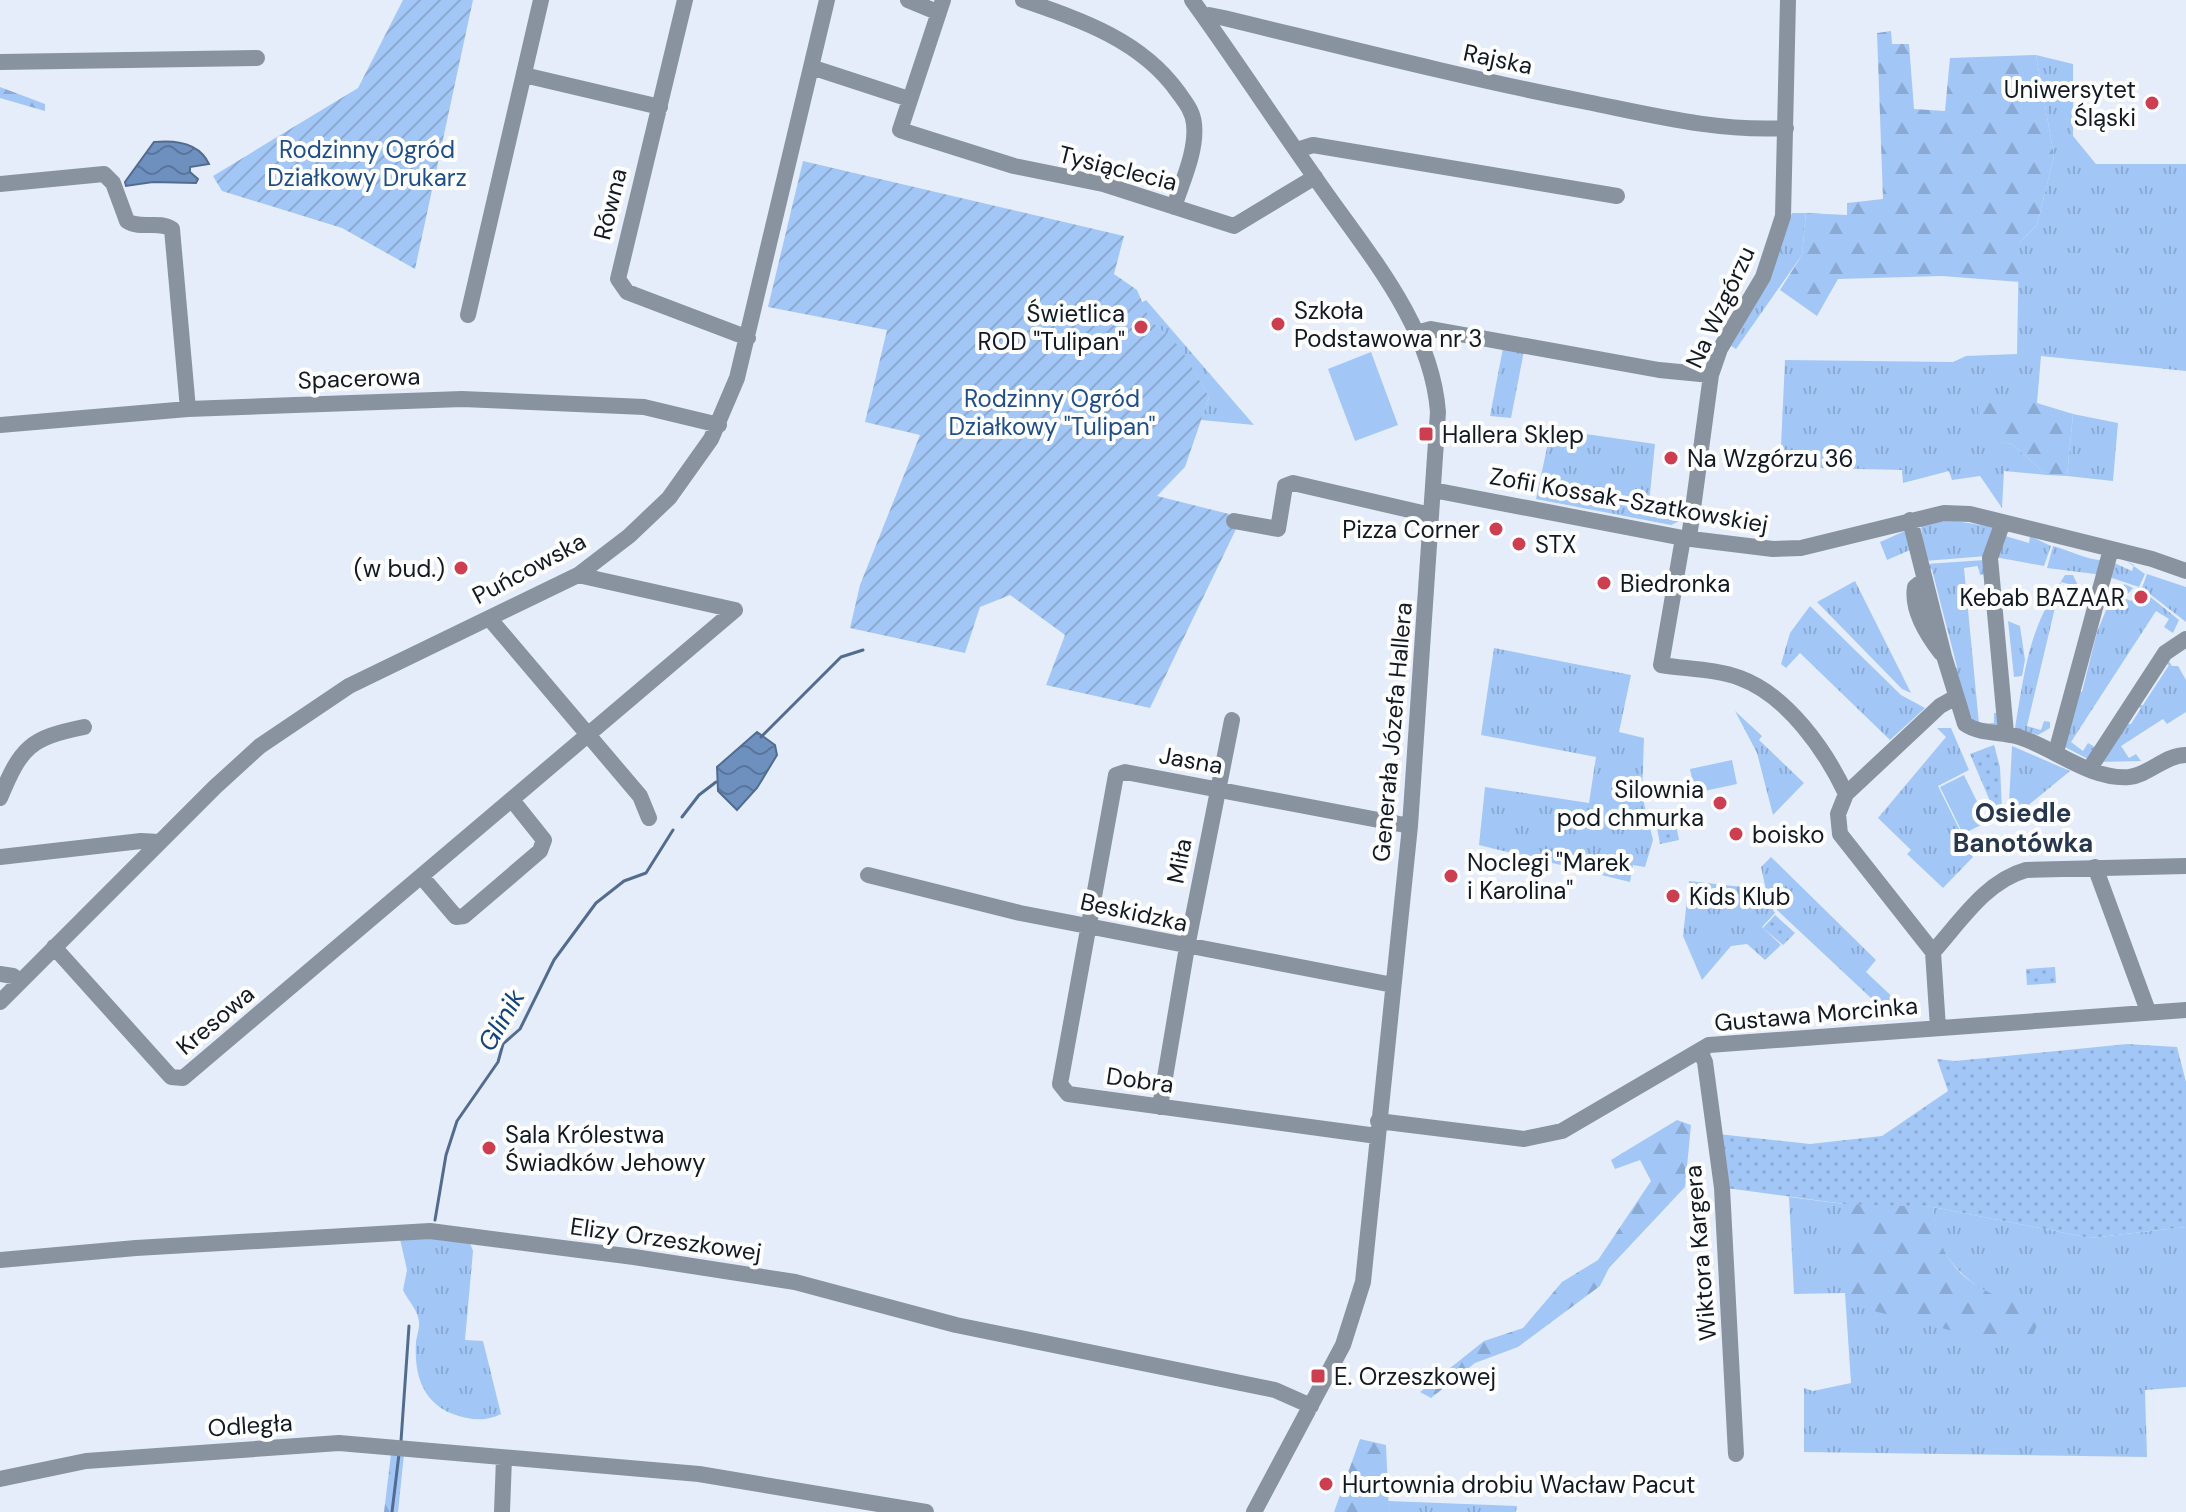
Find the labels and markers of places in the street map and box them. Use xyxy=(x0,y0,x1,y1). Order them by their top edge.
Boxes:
place label: Uniwersytet Śląski xyxy=(2004,74,2136,133)
marker: Uniwersytet Śląski xyxy=(2143,94,2161,112)
place label: Szkoła Podstawowa nr 3 xyxy=(1294,295,1482,354)
place label: Świetlica ROD "Tulipan" xyxy=(978,298,1125,357)
marker: Szkoła Podstawowa nr 3 xyxy=(1269,315,1287,333)
marker: Świetlica ROD "Tulipan" xyxy=(1132,318,1150,336)
place label: Hallera Sklep xyxy=(1442,419,1584,450)
marker: Hallera Sklep xyxy=(1417,425,1435,443)
place label: Na Wzgórzu 36 xyxy=(1687,443,1854,474)
marker: Na Wzgórzu 36 xyxy=(1662,449,1680,467)
place label: Pizza Corner xyxy=(1342,514,1480,545)
marker: Pizza Corner xyxy=(1487,520,1505,538)
place label: STX xyxy=(1535,529,1576,560)
marker: STX xyxy=(1510,535,1528,553)
place label: (w bud.) xyxy=(354,553,445,584)
marker: (w bud.) xyxy=(452,559,470,577)
place label: Biedronka xyxy=(1620,568,1730,599)
marker: Biedronka xyxy=(1595,574,1613,592)
place label: Kebab BAZAAR xyxy=(1959,582,2125,613)
marker: Kebab BAZAAR xyxy=(2132,588,2150,606)
place label: Silownia pod chmurka xyxy=(1557,774,1704,833)
marker: Silownia pod chmurka xyxy=(1711,794,1729,812)
place label: boisko xyxy=(1752,819,1825,850)
marker: boisko xyxy=(1727,825,1745,843)
place label: Noclegi "Marek i Karolina" xyxy=(1467,847,1630,906)
marker: Noclegi "Marek i Karolina" xyxy=(1442,867,1460,885)
place label: Kids Klub xyxy=(1689,881,1790,912)
marker: Kids Klub xyxy=(1664,887,1682,905)
place label: Sala Królestwa Świadków Jehowy xyxy=(505,1119,706,1178)
marker: Sala Królestwa Świadków Jehowy xyxy=(480,1139,498,1157)
place label: E. Orzeszkowej xyxy=(1334,1361,1496,1392)
marker: E. Orzeszkowej xyxy=(1309,1367,1327,1385)
place label: Hurtownia drobiu Wacław Pacut xyxy=(1342,1469,1695,1500)
marker: Hurtownia drobiu Wacław Pacut xyxy=(1317,1475,1335,1493)

